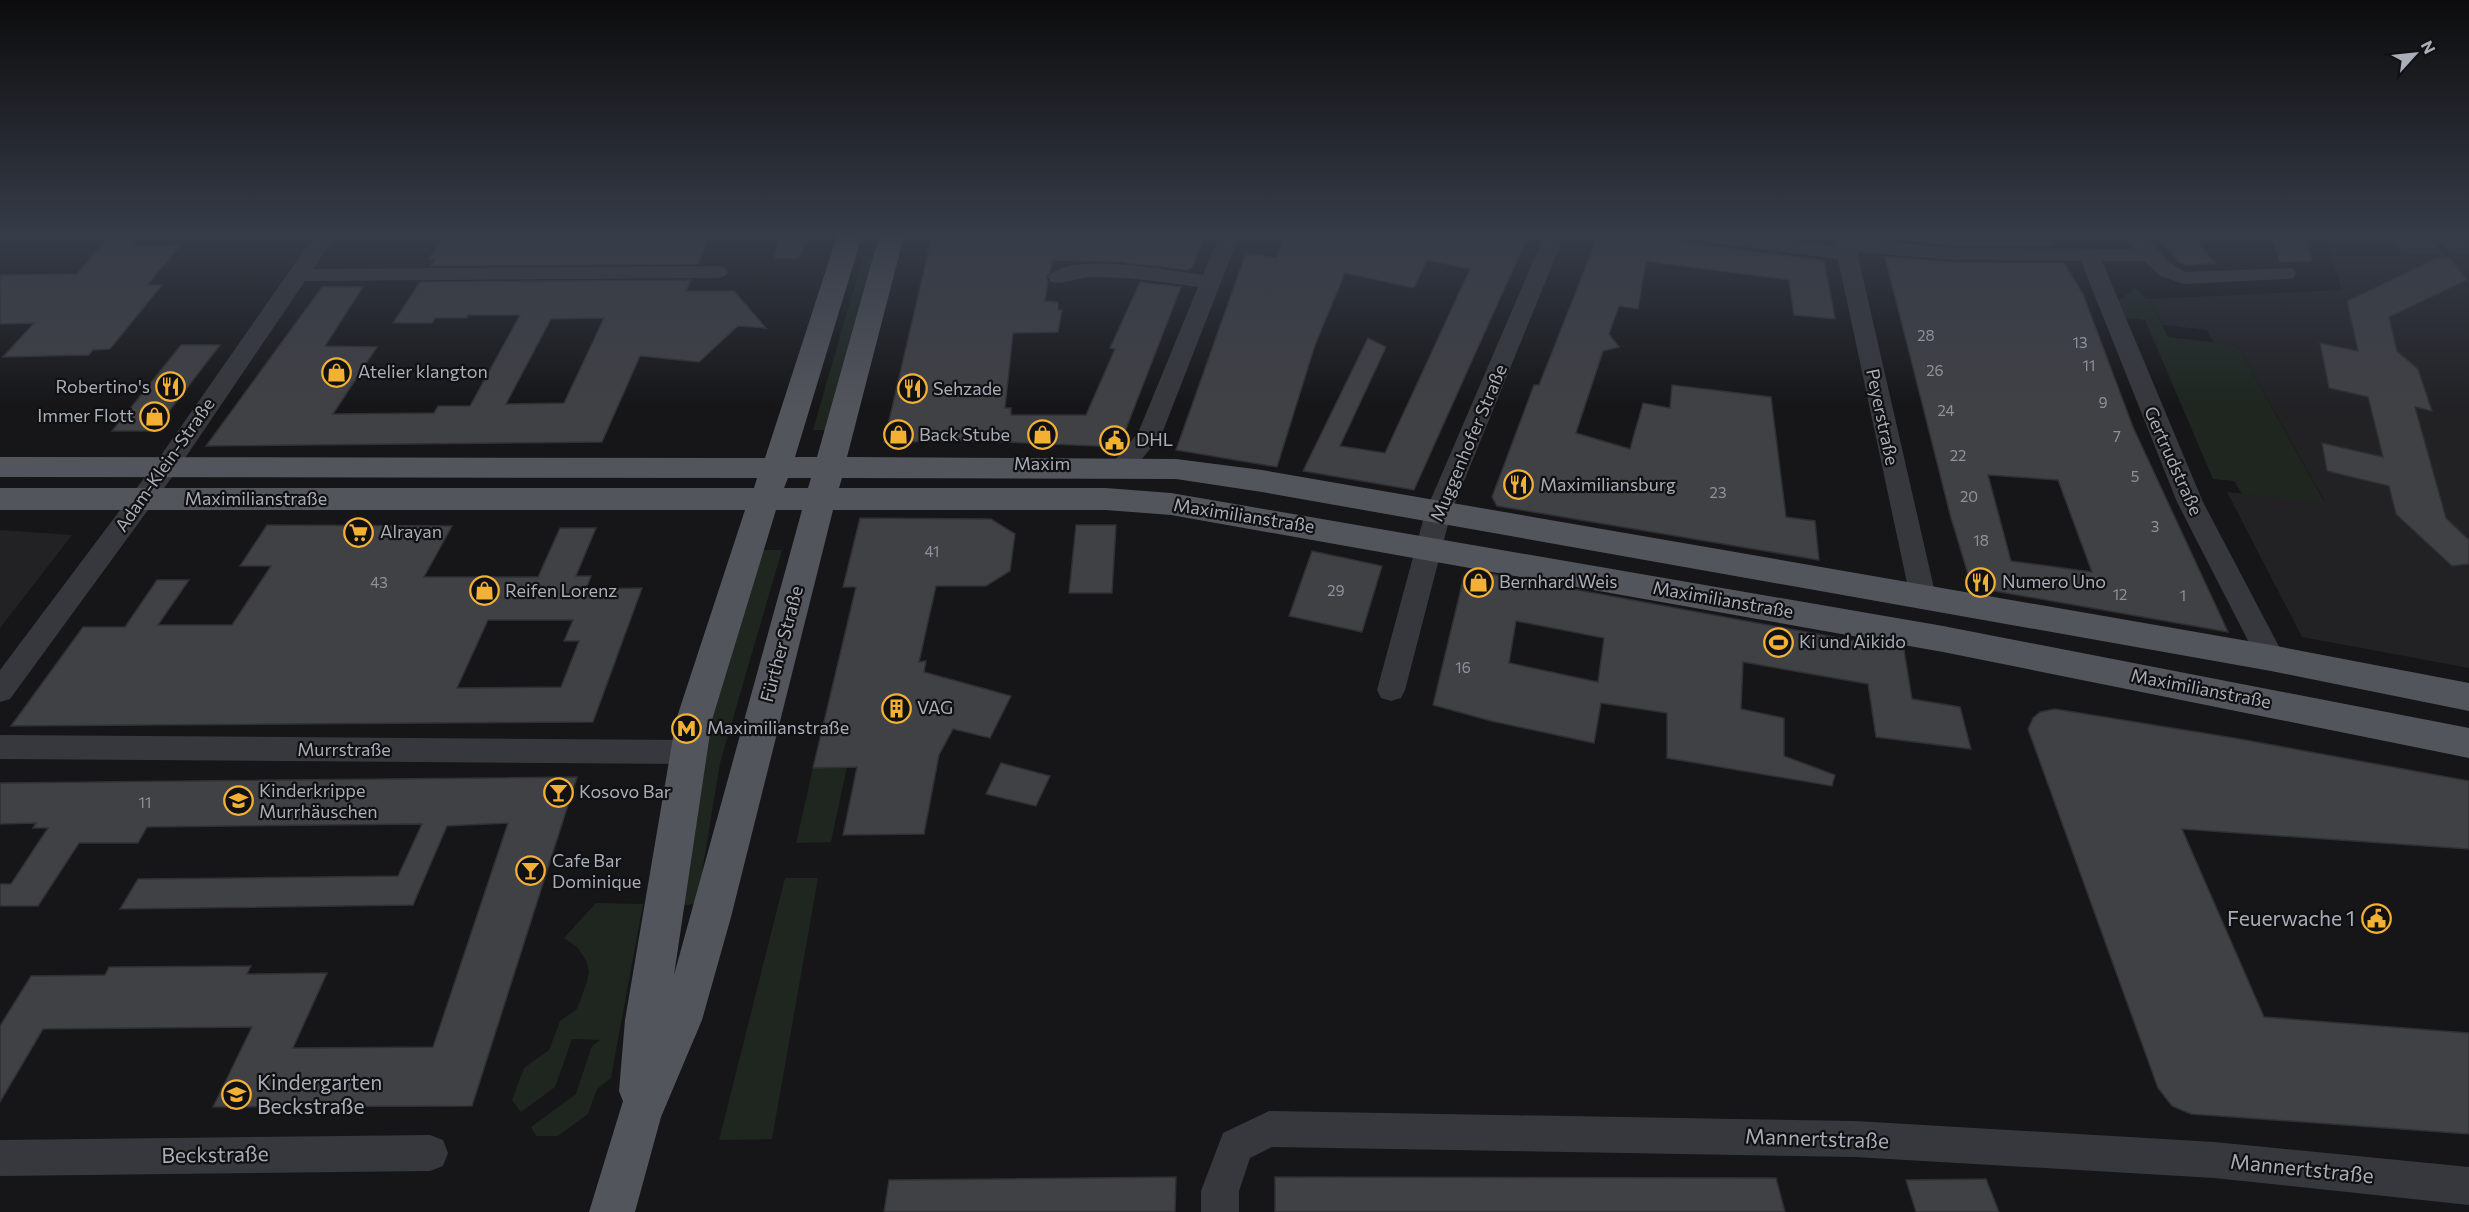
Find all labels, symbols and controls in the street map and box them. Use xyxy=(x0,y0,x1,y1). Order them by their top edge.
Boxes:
north arrow xyxy=(2385,24,2445,84)
text: N xyxy=(2418,37,2440,57)
house number: 28 xyxy=(1917,326,1935,344)
house number: 13 xyxy=(2073,333,2087,351)
shop icon: Atelier klangton xyxy=(321,356,353,388)
house number: 11 xyxy=(2083,356,2095,374)
place label: Atelier klangton xyxy=(358,360,488,382)
street label: Muggenhofer Straße xyxy=(1425,361,1511,525)
house number: 26 xyxy=(1926,361,1944,379)
street label: Peyerstraße xyxy=(1862,367,1904,467)
restaurant icon: Robertino's xyxy=(155,371,187,403)
restaurant icon: Sehzade xyxy=(896,373,928,405)
place label: Robertino's xyxy=(56,375,150,397)
place label: Sehzade xyxy=(933,377,1002,399)
street label: Adam-Klein-Straße xyxy=(110,393,219,536)
house number: 9 xyxy=(2098,393,2108,411)
shop icon: Immer Flott xyxy=(139,400,171,432)
house number: 24 xyxy=(1937,401,1955,419)
street label: Gertrudstraße xyxy=(2140,403,2208,519)
place label: Immer Flott xyxy=(37,404,134,426)
shop icon: Back Stube xyxy=(882,419,914,451)
shop icon: Maxim xyxy=(1026,419,1058,451)
place label: Back Stube xyxy=(919,423,1010,445)
public building icon: DHL xyxy=(1099,424,1131,456)
house number: 7 xyxy=(2113,427,2121,445)
place label: DHL xyxy=(1136,428,1173,450)
house number: 22 xyxy=(1950,446,1966,464)
place label: Maxim xyxy=(1014,452,1070,474)
house number: 5 xyxy=(2131,467,2139,485)
restaurant icon: Maximiliansburg xyxy=(1503,469,1535,501)
place label: Maximiliansburg xyxy=(1540,473,1676,495)
house number: 23 xyxy=(1710,483,1726,501)
street label: Maximilianstraße xyxy=(185,487,327,509)
house number: 20 xyxy=(1960,487,1978,505)
street label: Maximilianstraße xyxy=(1172,493,1316,537)
supermarket icon: Alrayan xyxy=(343,516,375,548)
house number: 3 xyxy=(2151,517,2159,535)
place label: Alrayan xyxy=(380,520,442,542)
house number: 18 xyxy=(1973,531,1989,549)
house number: 41 xyxy=(925,542,939,560)
shop icon: Bernhard Weis xyxy=(1462,566,1494,598)
restaurant icon: Numero Uno xyxy=(1965,566,1997,598)
place label: Bernhard Weis xyxy=(1499,570,1617,592)
place label: Numero Uno xyxy=(2002,570,2106,592)
house number: 43 xyxy=(370,573,388,591)
shop icon: Reifen Lorenz xyxy=(468,575,500,607)
street label: Maximilianstraße xyxy=(1651,576,1795,622)
place label: Reifen Lorenz xyxy=(505,579,617,601)
house number: 29 xyxy=(1327,581,1345,599)
street label: Fürther Straße xyxy=(755,583,807,704)
house number: 12 xyxy=(2113,585,2127,603)
house number: 1 xyxy=(2180,586,2186,604)
sports icon: Ki und Aikido xyxy=(1762,626,1794,658)
place label: Ki und Aikido xyxy=(1799,630,1906,652)
house number: 16 xyxy=(1455,658,1471,676)
street label: Maximilianstraße xyxy=(2129,664,2273,712)
building icon: VAG xyxy=(880,692,912,724)
place label: VAG xyxy=(917,696,953,718)
metro station icon: Maximilianstraße xyxy=(670,712,702,744)
place label: Maximilianstraße xyxy=(707,716,849,738)
street label: Murrstraße xyxy=(297,738,391,760)
bar icon: Kosovo Bar xyxy=(542,776,574,808)
place label: Kinderkrippe Murrhäuschen xyxy=(259,779,378,822)
place label: Kosovo Bar xyxy=(579,780,671,802)
school or university icon: Kinderkrippe Murrhäuschen xyxy=(222,785,254,817)
house number: 11 xyxy=(139,793,151,811)
place label: Cafe Bar Dominique xyxy=(552,849,641,892)
bar icon: Cafe Bar Dominique xyxy=(515,855,547,887)
public building icon: Feuerwache 1 xyxy=(2360,903,2392,935)
place label: Feuerwache 1 xyxy=(2227,905,2355,930)
place label: Kindergarten Beckstraße xyxy=(257,1069,382,1118)
school or university icon: Kindergarten Beckstraße xyxy=(220,1079,252,1111)
street label: Mannertstraße xyxy=(1745,1122,1889,1153)
street label: Beckstraße xyxy=(161,1140,269,1167)
street label: Mannertstraße xyxy=(2229,1148,2375,1187)

